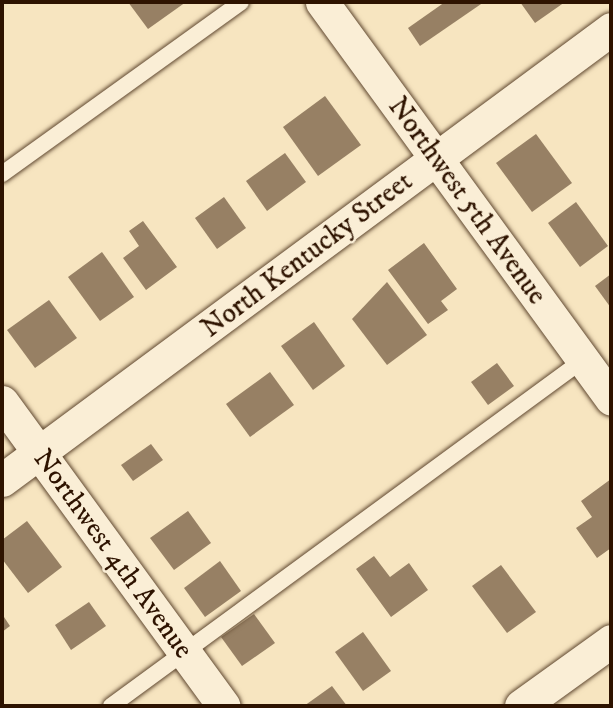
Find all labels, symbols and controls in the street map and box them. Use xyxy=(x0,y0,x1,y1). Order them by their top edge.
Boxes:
street label: Northwest 5th Avenue xyxy=(381,91,553,311)
street label: North Kentucky Street xyxy=(195,165,419,345)
street label: Northwest 4th Avenue xyxy=(26,443,200,665)

